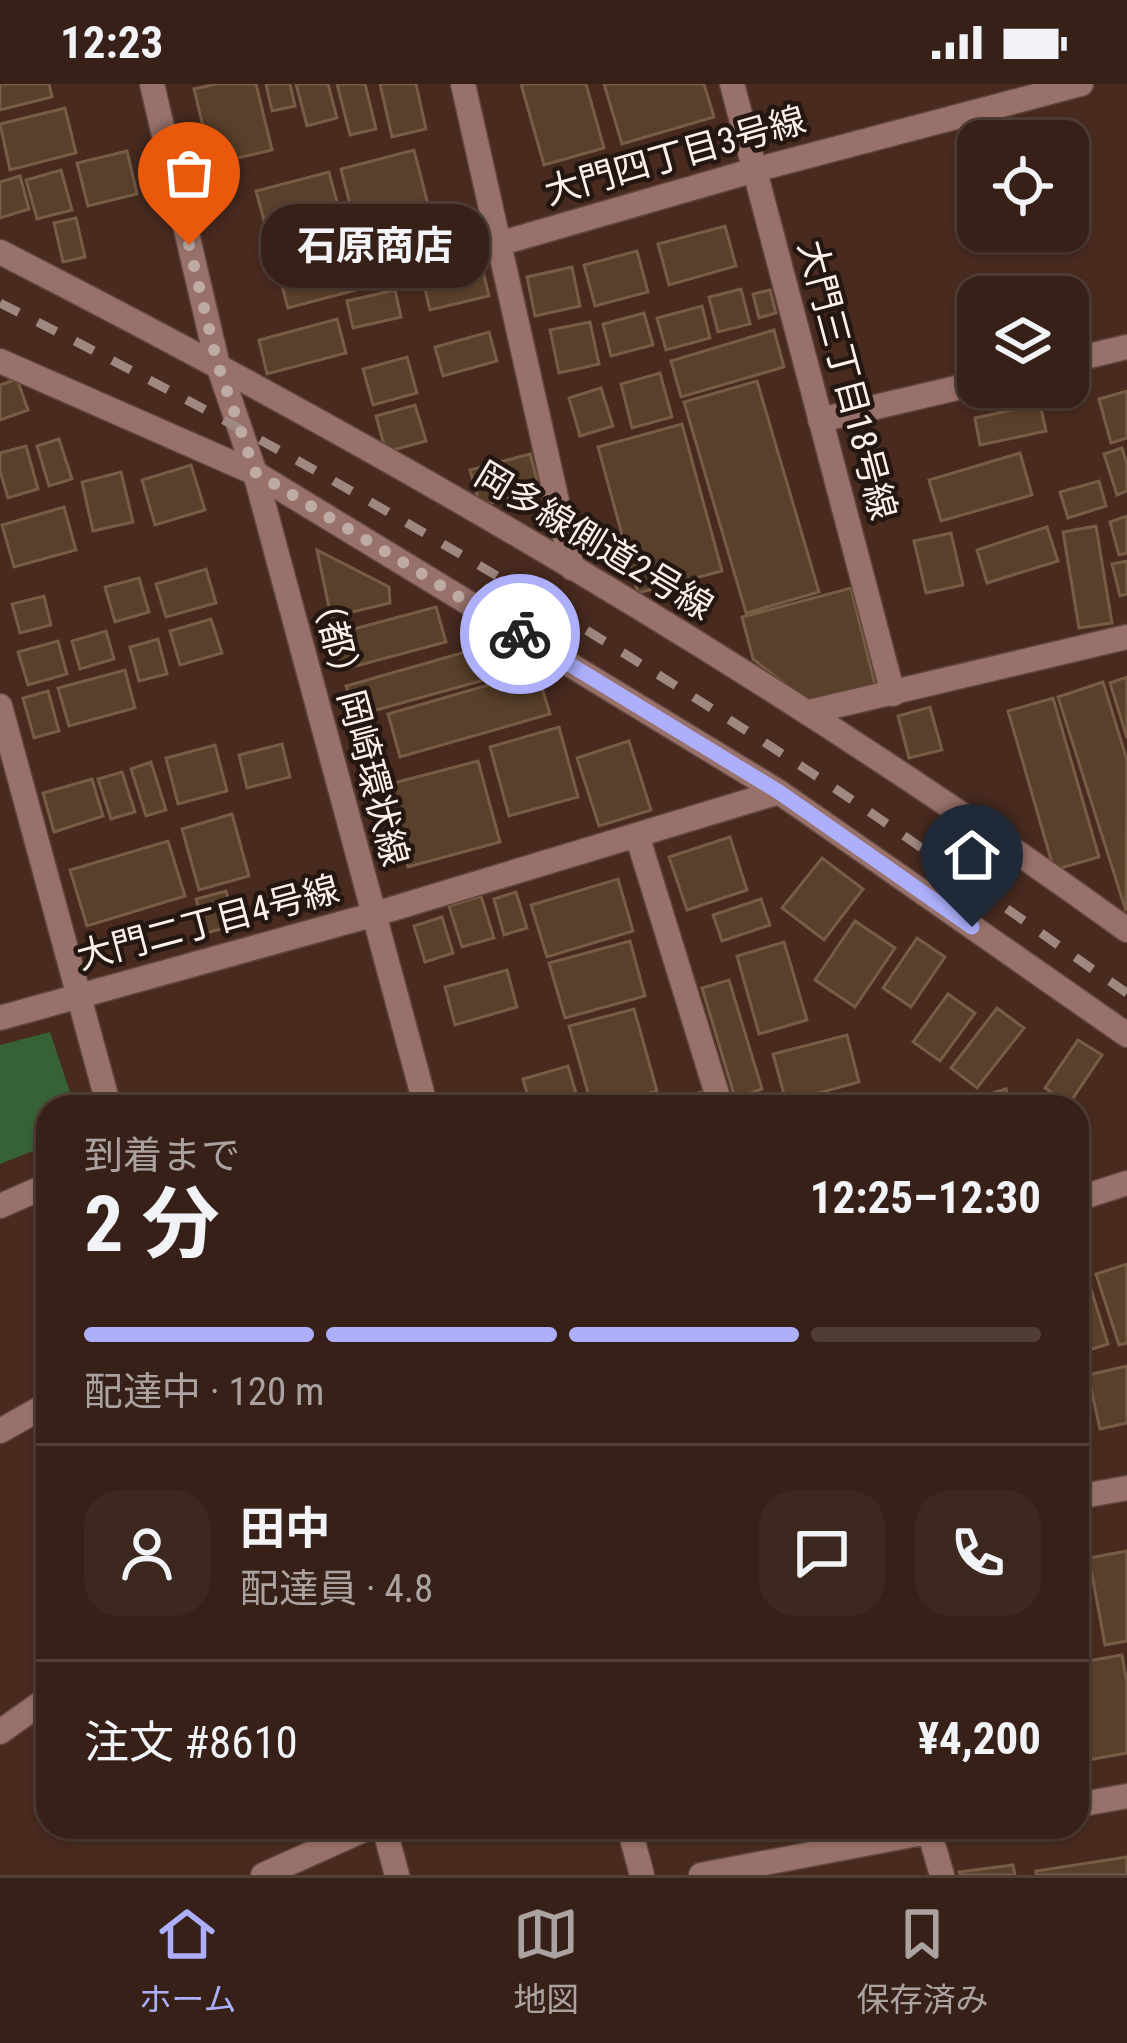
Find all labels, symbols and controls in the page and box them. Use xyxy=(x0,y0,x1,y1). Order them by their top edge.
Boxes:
text: 12:23 xyxy=(60,16,163,69)
street label: 大門四丁目3号線 xyxy=(540,99,810,213)
map controls xyxy=(957,120,1089,408)
button: locate xyxy=(957,120,1089,252)
pin xyxy=(138,122,240,245)
icon: bag xyxy=(156,140,222,206)
callout: 石原商店 xyxy=(261,203,489,287)
text: 石原商店 xyxy=(297,223,453,269)
street label: 大門三丁目18号線 xyxy=(790,236,904,524)
button: layers xyxy=(957,276,1089,408)
street label: 岡多線側道2号線 xyxy=(468,454,720,628)
courier xyxy=(460,574,580,694)
street label: （都）岡崎環状線 xyxy=(301,581,417,871)
icon: bike xyxy=(487,601,553,667)
pin xyxy=(921,804,1023,927)
icon: home xyxy=(939,822,1005,888)
street label: 大門二丁目4号線 xyxy=(72,868,344,978)
text: 到着まで xyxy=(84,1133,240,1179)
text: 12:25–12:30 xyxy=(810,1171,1041,1224)
text: 2 分 xyxy=(84,1179,219,1270)
text: 配達中 · 120 m xyxy=(84,1369,324,1415)
button: person xyxy=(84,1490,210,1616)
button: chat xyxy=(759,1490,885,1616)
button: phone xyxy=(915,1490,1041,1616)
text: 田中 xyxy=(240,1502,330,1555)
text: 配達員 · 4.8 xyxy=(240,1566,433,1612)
text: ¥4,200 xyxy=(918,1712,1041,1765)
text: 注文 #8610 xyxy=(84,1716,298,1769)
tab: ホーム xyxy=(138,1901,237,2021)
tab: 地図 xyxy=(513,1901,579,2021)
tab: 保存済み xyxy=(856,1901,988,2021)

